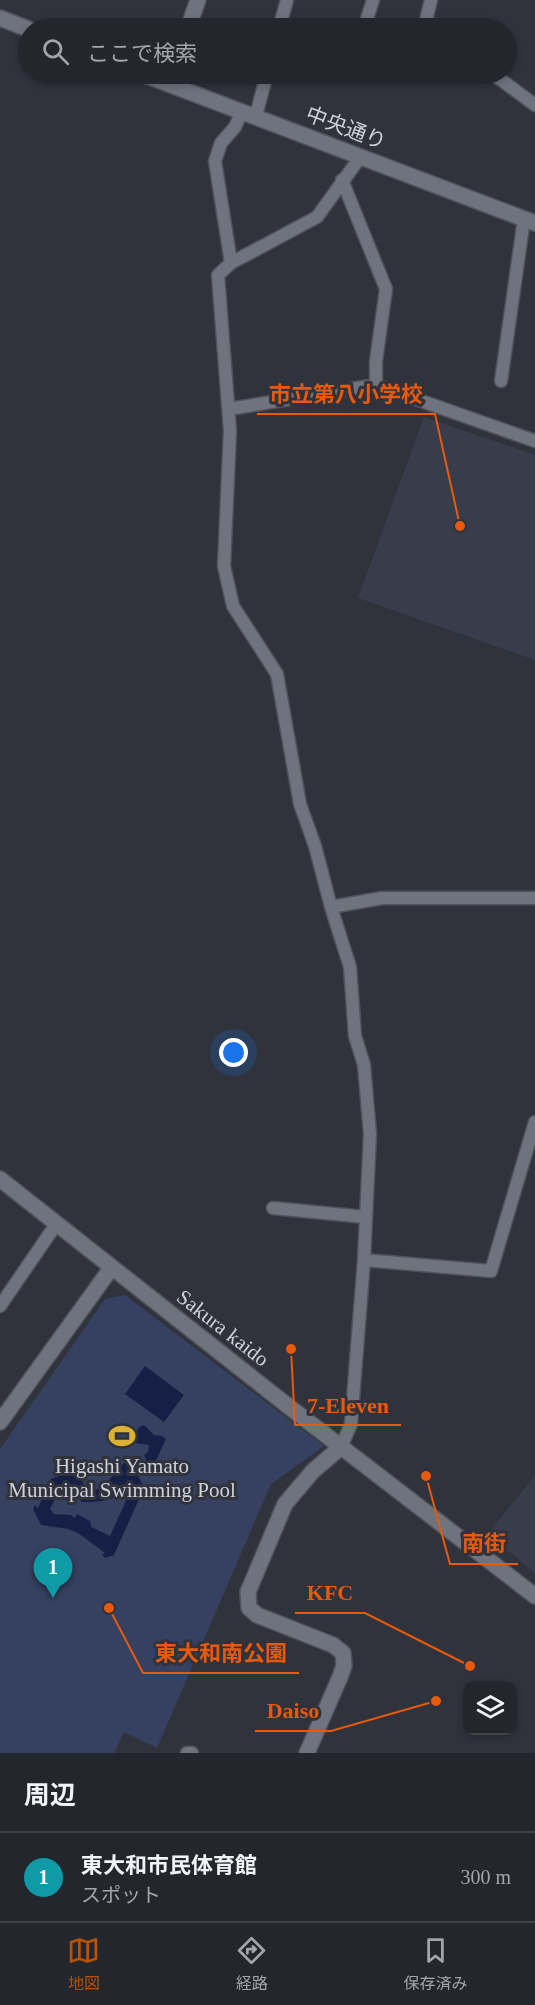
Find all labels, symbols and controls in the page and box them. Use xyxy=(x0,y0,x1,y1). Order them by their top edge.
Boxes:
search box xyxy=(18,18,517,84)
icon: search xyxy=(39,35,72,68)
text: ここで検索 xyxy=(87,41,197,66)
street label: 中央通り xyxy=(302,102,390,154)
callout: 市立第八小学校 xyxy=(257,374,435,414)
text: 市立第八小学校 xyxy=(269,382,423,407)
your location xyxy=(219,1038,248,1067)
street label: Sakura kaido xyxy=(172,1285,274,1371)
callout: 7-Eleven xyxy=(295,1385,401,1425)
text: 7-Eleven xyxy=(307,1393,389,1418)
sports icon: Higashi Yamato Municipal Swimming Pool xyxy=(107,1421,137,1451)
place label: Higashi Yamato Municipal Swimming Pool xyxy=(8,1454,236,1502)
callout: 南街 xyxy=(450,1524,518,1564)
text: 南街 xyxy=(462,1531,506,1556)
pin: 1 xyxy=(34,1548,72,1598)
callout: KFC xyxy=(295,1573,365,1613)
text: KFC xyxy=(307,1580,353,1605)
callout: 東大和南公園 xyxy=(143,1633,299,1673)
text: 東大和南公園 xyxy=(155,1641,287,1666)
map controls xyxy=(463,1681,517,1735)
button: layers xyxy=(463,1681,517,1735)
callout: Daiso xyxy=(255,1691,331,1731)
text: Daiso xyxy=(267,1698,319,1723)
text: 周辺 xyxy=(24,1781,76,1810)
text: 東大和市民体育館 xyxy=(81,1853,257,1878)
text: 1 xyxy=(39,1866,49,1888)
text: 300 m xyxy=(460,1866,511,1888)
text: スポット xyxy=(81,1884,161,1906)
tab: 地図 xyxy=(67,1934,100,1994)
tab: 経路 xyxy=(235,1934,268,1994)
tab: 保存済み xyxy=(403,1934,467,1994)

